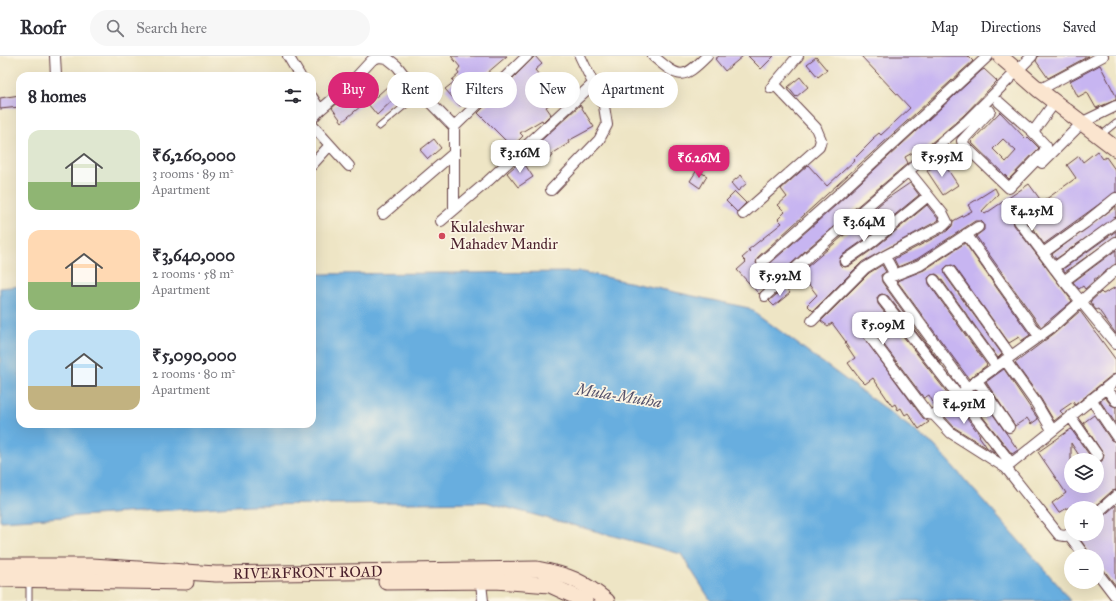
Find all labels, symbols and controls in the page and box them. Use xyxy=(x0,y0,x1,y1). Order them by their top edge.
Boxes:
search box xyxy=(90,10,370,46)
text: Roofr xyxy=(20,16,66,39)
icon: search xyxy=(104,17,126,39)
text: Search here xyxy=(136,19,207,37)
text: Map xyxy=(931,19,958,36)
text: Directions xyxy=(980,19,1041,36)
text: Saved xyxy=(1063,19,1096,36)
chip: Buy xyxy=(328,72,379,108)
chip: Rent xyxy=(387,72,443,108)
chip: Filters xyxy=(451,72,517,108)
chip: New xyxy=(525,72,580,108)
chip: Apartment xyxy=(588,72,678,108)
icon: filters xyxy=(282,85,304,107)
text: 8 homes xyxy=(28,86,86,107)
pin: ₹3.16M xyxy=(487,140,553,174)
pin: ₹5.95M xyxy=(909,144,975,178)
text: ₹6,260,000 xyxy=(152,145,236,166)
text: ₹3.16M xyxy=(500,145,540,161)
pin: ₹6.26M xyxy=(666,145,732,179)
icon: home xyxy=(60,146,108,194)
text: ₹5.95M xyxy=(921,149,963,165)
text: ₹6.26M xyxy=(677,150,721,166)
text: 3 rooms · 89 m² xyxy=(152,166,234,182)
text: Apartment xyxy=(152,182,210,198)
pin: ₹4.25M xyxy=(999,198,1065,232)
text: ₹4.25M xyxy=(1010,203,1054,219)
pin: ₹3.64M xyxy=(831,209,897,243)
text: ₹3.64M xyxy=(843,214,885,230)
place label: Kulaleshwar Mahadev Mandir xyxy=(450,218,558,253)
marker: Kulaleshwar Mahadev Mandir xyxy=(437,231,447,241)
text: ₹3,640,000 xyxy=(152,245,235,266)
icon: home xyxy=(60,246,108,294)
pin: ₹5.92M xyxy=(747,263,813,297)
text: 2 rooms · 58 m² xyxy=(152,266,234,282)
text: ₹5.92M xyxy=(759,268,801,284)
text: Apartment xyxy=(152,282,210,298)
pin: ₹5.09M xyxy=(850,312,916,346)
text: ₹5.09M xyxy=(861,317,905,333)
text: ₹5,090,000 xyxy=(152,345,237,366)
icon: home xyxy=(60,346,108,394)
text: 2 rooms · 80 m² xyxy=(152,366,235,382)
water label: Mula-Mutha xyxy=(573,379,663,412)
text: Apartment xyxy=(152,382,210,398)
pin: ₹4.91M xyxy=(931,391,997,425)
text: ₹4.91M xyxy=(942,396,986,412)
map controls xyxy=(1064,453,1104,589)
button: layers xyxy=(1064,453,1104,493)
button: + xyxy=(1064,501,1104,541)
button: − xyxy=(1064,549,1104,589)
street label: RIVERFRONT ROAD xyxy=(233,562,383,583)

